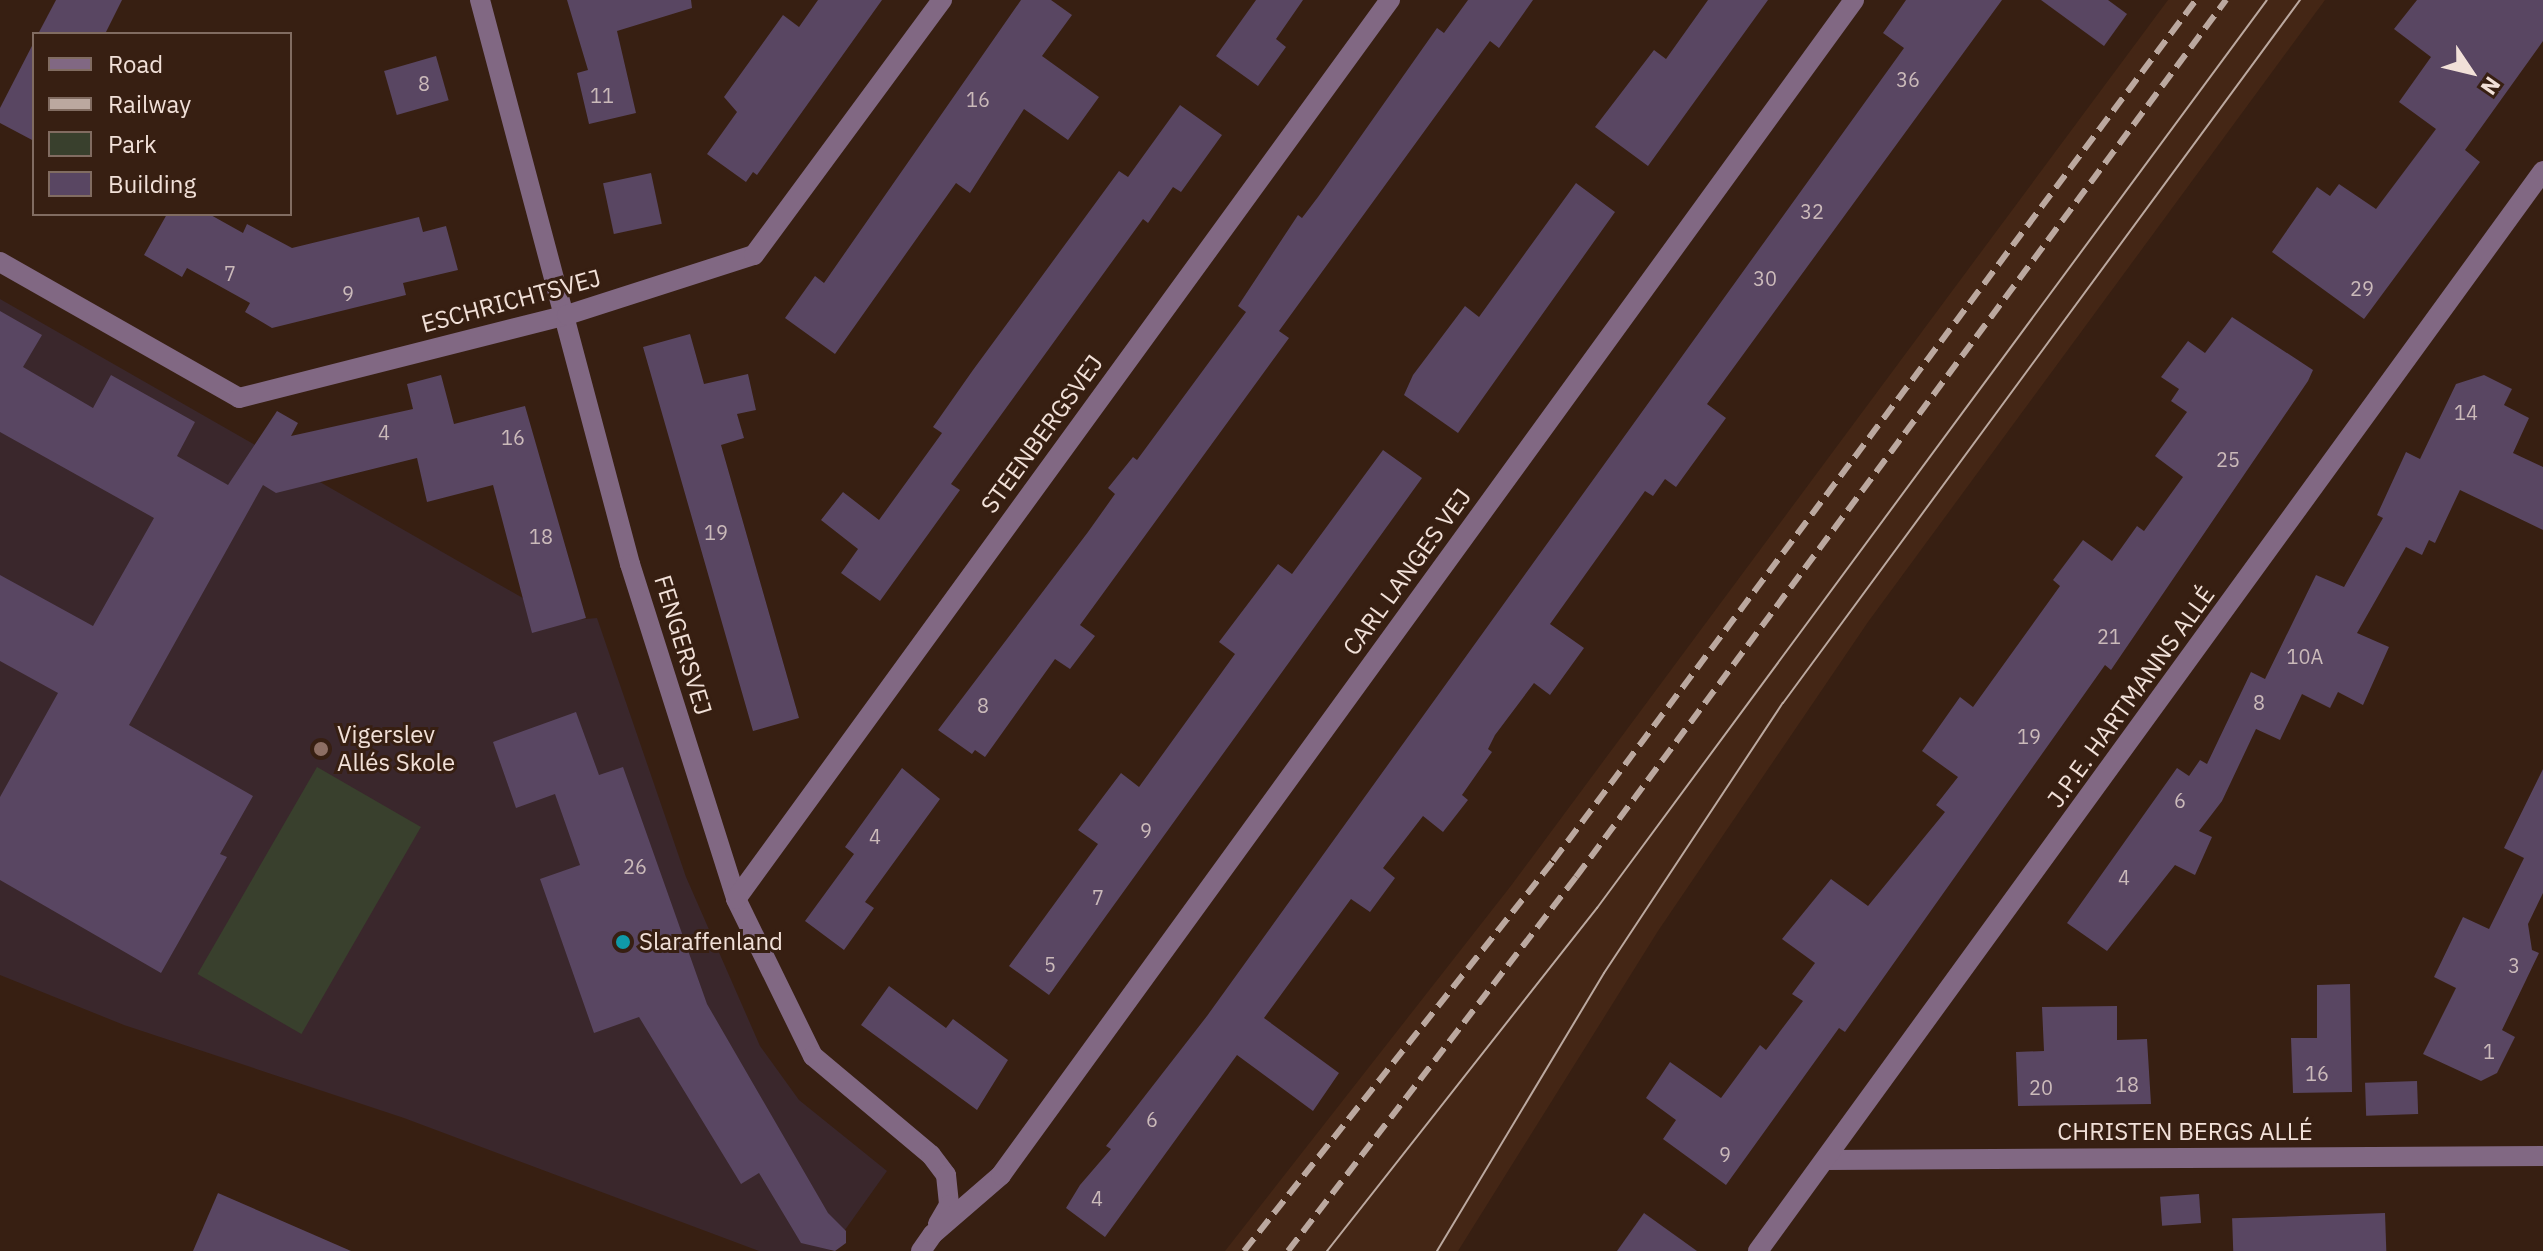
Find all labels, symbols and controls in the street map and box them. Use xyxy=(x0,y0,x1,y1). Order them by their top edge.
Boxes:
legend xyxy=(32,32,292,216)
north arrow xyxy=(2431,32,2511,112)
text: Road xyxy=(108,48,163,80)
house number: 36 xyxy=(1896,67,1920,91)
house number: 8 xyxy=(418,71,430,95)
text: N xyxy=(2475,71,2508,101)
house number: 11 xyxy=(590,83,614,107)
house number: 16 xyxy=(966,87,990,111)
text: Railway xyxy=(108,88,191,120)
text: Park xyxy=(108,128,157,160)
text: Building xyxy=(108,168,196,200)
house number: 32 xyxy=(1800,199,1824,223)
house number: 7 xyxy=(224,261,236,285)
street label: ESCHRICHTSVEJ xyxy=(418,263,604,339)
house number: 30 xyxy=(1753,266,1777,290)
house number: 29 xyxy=(2350,276,2374,300)
house number: 9 xyxy=(342,281,354,305)
street label: STEENBERGSVEJ xyxy=(975,349,1109,519)
house number: 14 xyxy=(2454,400,2478,424)
house number: 4 xyxy=(378,420,390,444)
house number: 16 xyxy=(501,425,525,449)
house number: 25 xyxy=(2216,447,2240,471)
street label: CARL LANGES VEJ xyxy=(1337,483,1477,661)
house number: 19 xyxy=(704,520,728,544)
house number: 18 xyxy=(529,524,553,548)
street label: FENGERSVEJ xyxy=(648,572,718,718)
street label: J.P.E. HARTMANNS ALLÉ xyxy=(2041,581,2221,813)
house number: 21 xyxy=(2097,624,2121,648)
house number: 10A xyxy=(2287,644,2323,668)
house number: 8 xyxy=(2253,690,2265,714)
house number: 8 xyxy=(977,693,989,717)
place label: Vigerslev Allés Skole xyxy=(337,721,455,777)
house number: 19 xyxy=(2017,724,2041,748)
marker: Vigerslev Allés Skole xyxy=(312,740,330,758)
house number: 6 xyxy=(2174,788,2186,812)
house number: 9 xyxy=(1140,818,1152,842)
house number: 4 xyxy=(869,824,881,848)
house number: 26 xyxy=(623,854,647,878)
house number: 4 xyxy=(2118,865,2130,889)
house number: 7 xyxy=(1092,885,1104,909)
place label: Slaraffenland xyxy=(639,928,783,956)
marker: Slaraffenland xyxy=(614,933,632,951)
house number: 5 xyxy=(1044,952,1056,976)
house number: 3 xyxy=(2508,953,2520,977)
house number: 1 xyxy=(2483,1039,2495,1063)
house number: 16 xyxy=(2305,1061,2329,1085)
house number: 18 xyxy=(2115,1072,2139,1096)
house number: 20 xyxy=(2029,1075,2053,1099)
house number: 6 xyxy=(1146,1107,1158,1131)
street label: CHRISTEN BERGS ALLÉ xyxy=(2057,1118,2313,1146)
house number: 9 xyxy=(1719,1142,1731,1166)
house number: 4 xyxy=(1091,1186,1103,1210)

